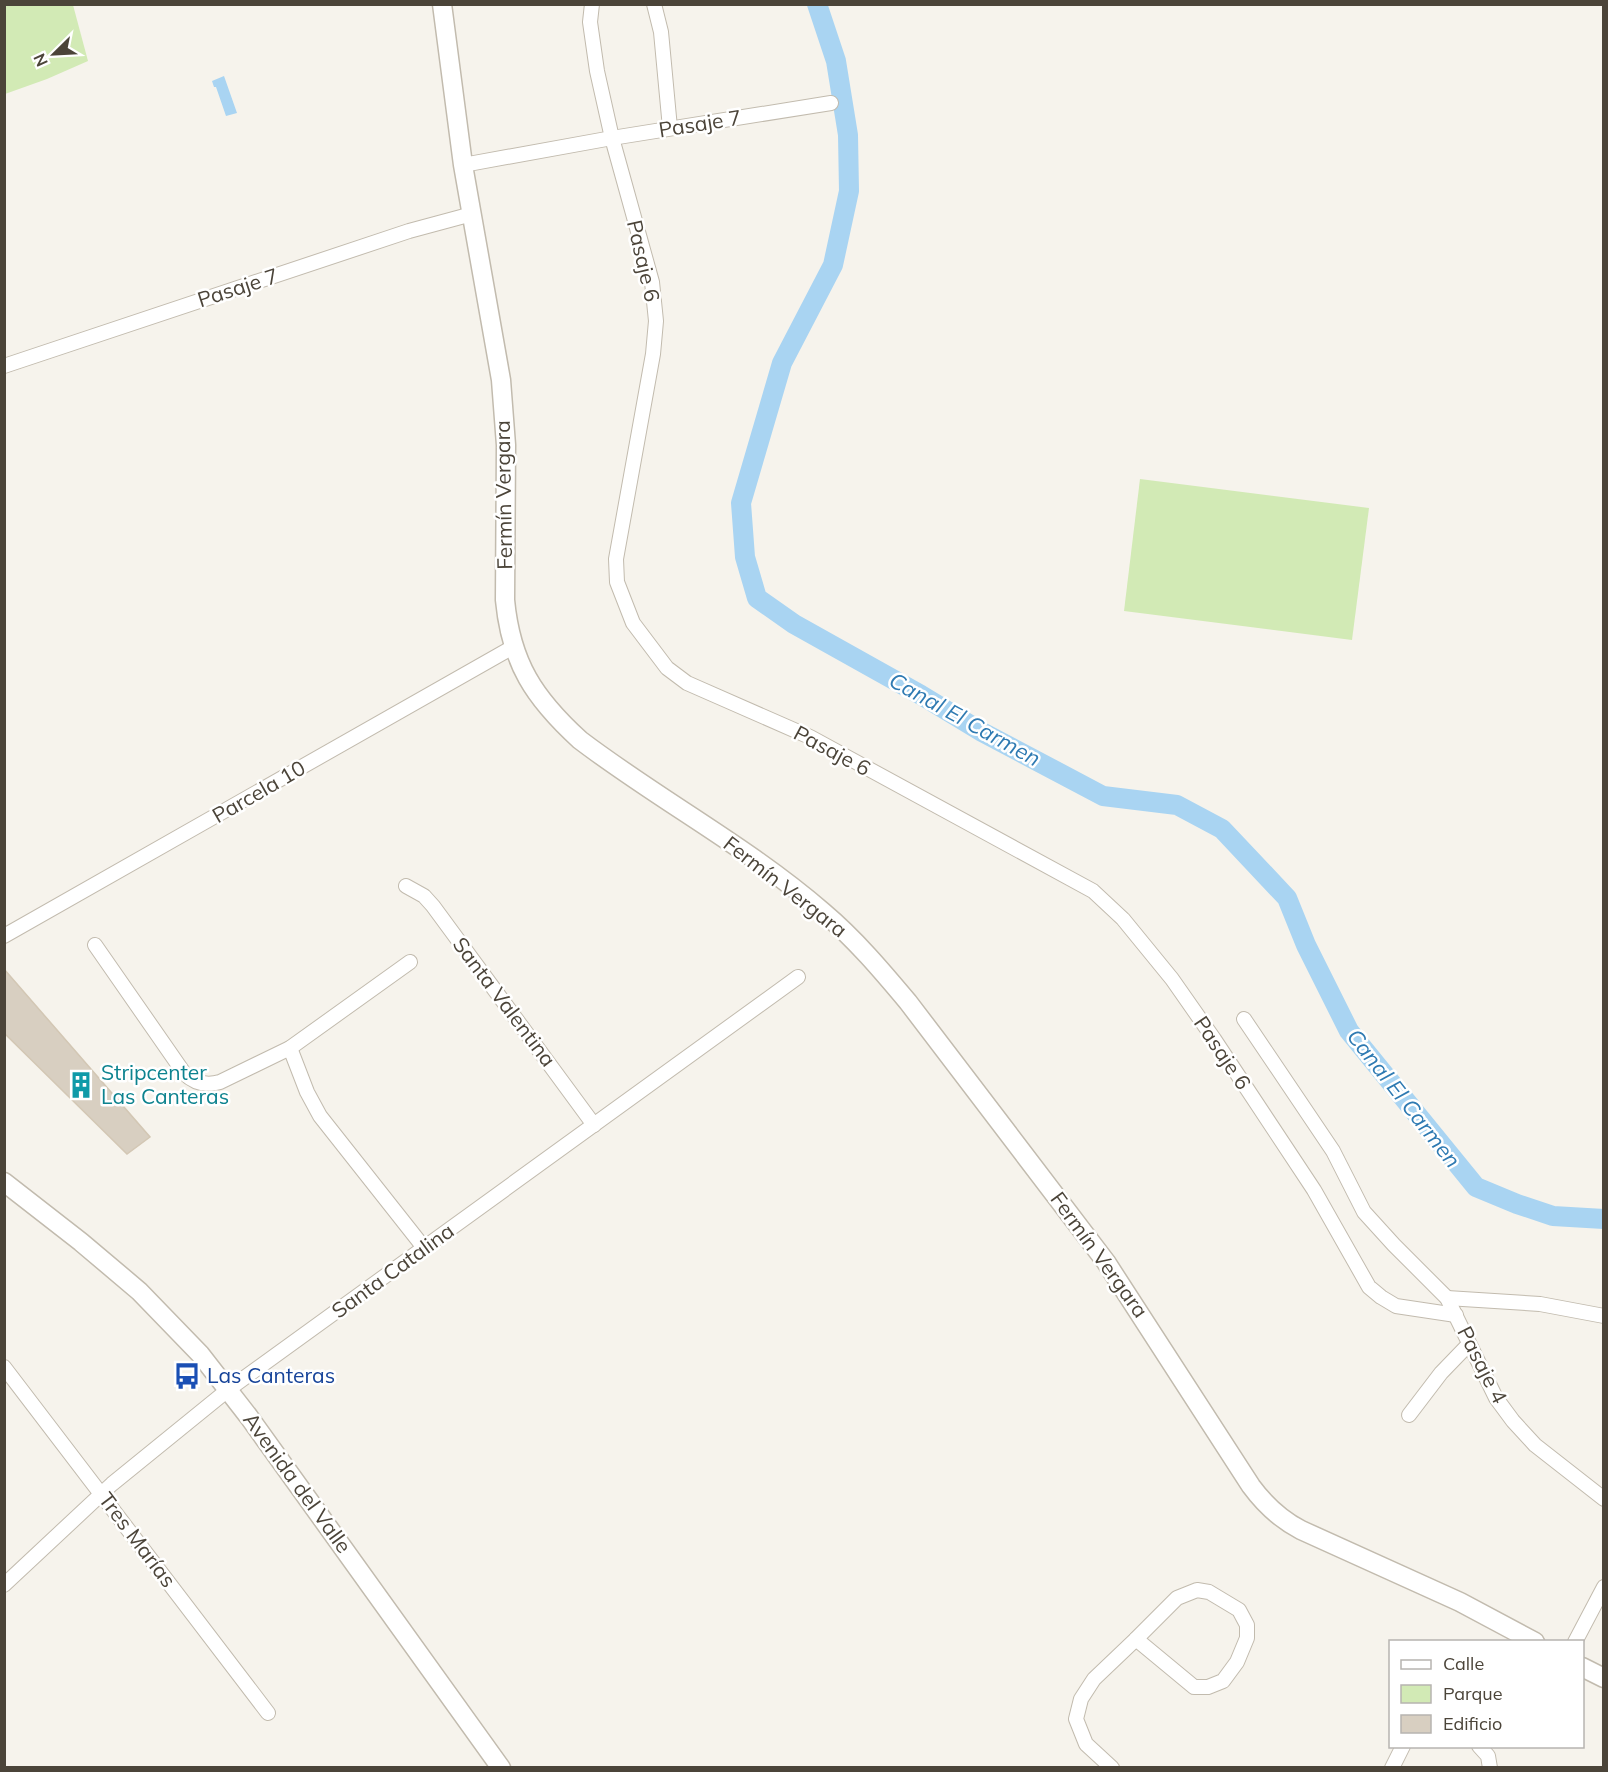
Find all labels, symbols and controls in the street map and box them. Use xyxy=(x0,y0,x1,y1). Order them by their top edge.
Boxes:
north arrow xyxy=(24,24,84,84)
text: N xyxy=(29,51,52,70)
street label: Pasaje 7 xyxy=(657,104,743,142)
street label: Pasaje 6 xyxy=(622,217,666,304)
street label: Pasaje 7 xyxy=(194,262,281,312)
street label: Fermín Vergara xyxy=(489,420,517,570)
water label: Canal El Carmen xyxy=(884,666,1046,772)
street label: Pasaje 6 xyxy=(790,719,875,781)
street label: Parcela 10 xyxy=(207,754,310,828)
street label: Fermín Vergara xyxy=(719,830,852,942)
street label: Santa Valentina xyxy=(448,931,562,1071)
street label: Pasaje 6 xyxy=(1189,1011,1257,1094)
water label: Canal El Carmen xyxy=(1341,1023,1467,1173)
place label: Stripcenter Las Canteras xyxy=(101,1059,229,1109)
building icon: Stripcenter Las Canteras xyxy=(66,1070,96,1100)
street label: Fermín Vergara xyxy=(1045,1186,1154,1322)
street label: Santa Catalina xyxy=(326,1217,459,1323)
street label: Pasaje 4 xyxy=(1452,1322,1514,1408)
bus stop icon: Las Canteras xyxy=(172,1361,202,1391)
place label: Las Canteras xyxy=(207,1362,335,1388)
street label: Avenida del Valle xyxy=(238,1407,357,1558)
street label: Tres Marías xyxy=(94,1487,182,1592)
legend xyxy=(1389,1640,1584,1748)
text: Calle xyxy=(1443,1652,1484,1675)
text: Parque xyxy=(1443,1682,1502,1705)
text: Edificio xyxy=(1443,1712,1502,1735)

